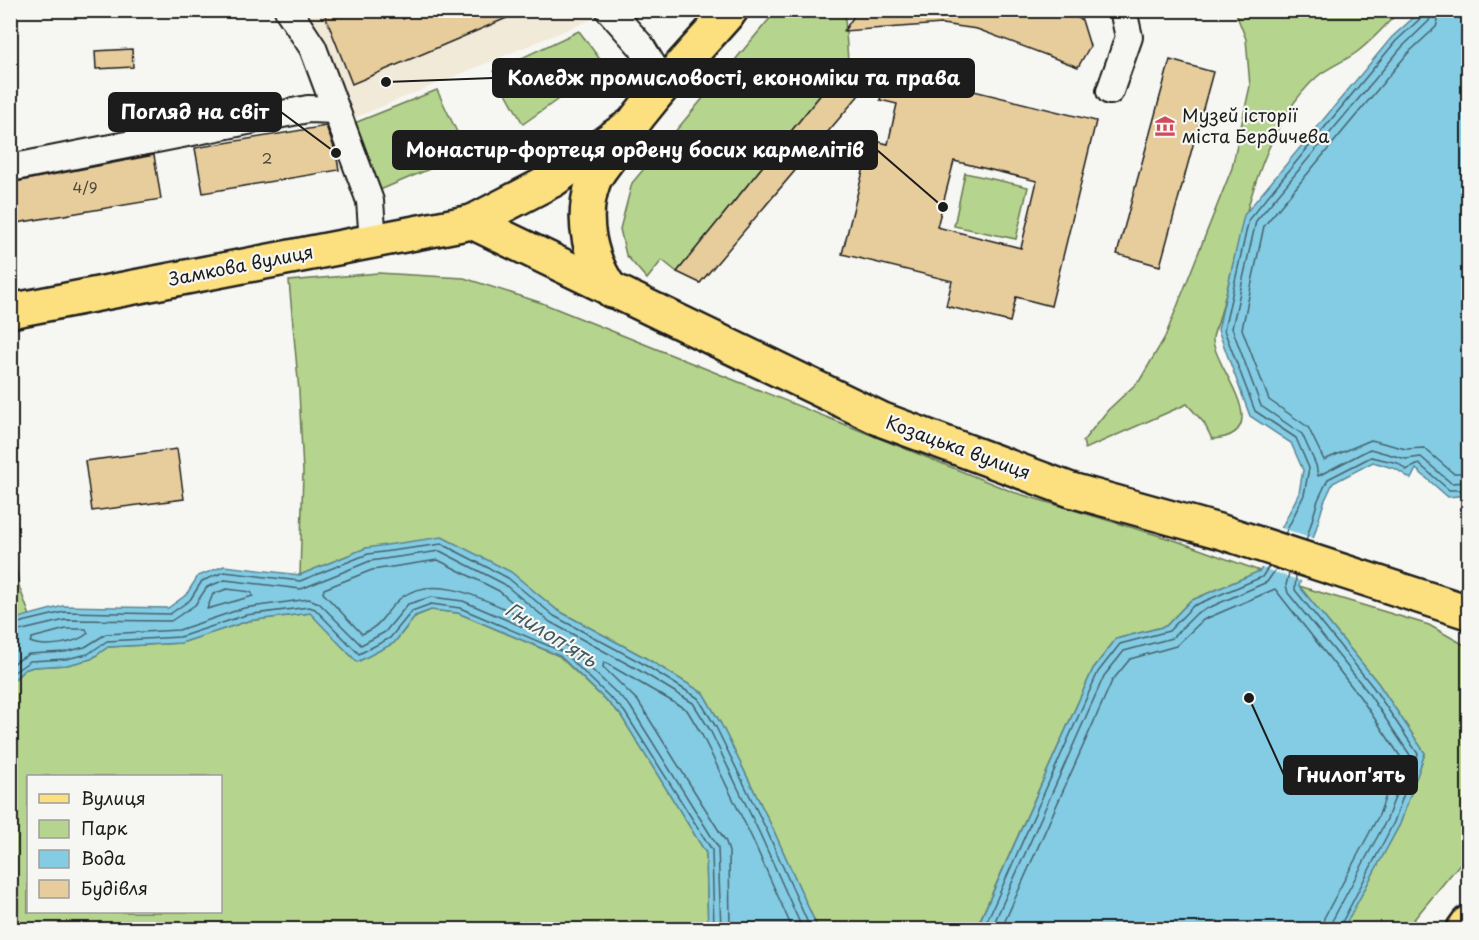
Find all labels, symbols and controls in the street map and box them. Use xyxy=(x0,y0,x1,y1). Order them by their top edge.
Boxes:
callout: Коледж промисловості, економіки та права xyxy=(493,59,974,97)
text: Коледж промисловості, економіки та права xyxy=(507,62,961,92)
callout: Погляд на світ xyxy=(109,93,281,131)
text: Погляд на світ xyxy=(121,96,270,126)
place label: Музей історії міста Бердичева xyxy=(1182,101,1330,149)
museum icon: Музей історії міста Бердичева xyxy=(1153,114,1177,138)
callout: Монастир-фортеця ордену босих кармелітів xyxy=(393,131,877,169)
text: Монастир-фортеця ордену босих кармелітів xyxy=(406,134,864,164)
house number: 2 xyxy=(262,146,272,169)
house number: 4/9 xyxy=(73,175,97,198)
street label: Замкова вулиця xyxy=(165,237,315,292)
street label: Козацька вулиця xyxy=(882,408,1035,485)
water label: Гнилоп'ять xyxy=(500,594,604,675)
callout: Гнилоп'ять xyxy=(1284,756,1417,794)
text: Гнилоп'ять xyxy=(1297,759,1406,789)
legend xyxy=(27,775,222,913)
text: Вулиця xyxy=(81,784,146,811)
text: Парк xyxy=(81,814,128,841)
text: Вода xyxy=(81,844,126,871)
text: Будівля xyxy=(81,874,148,901)

